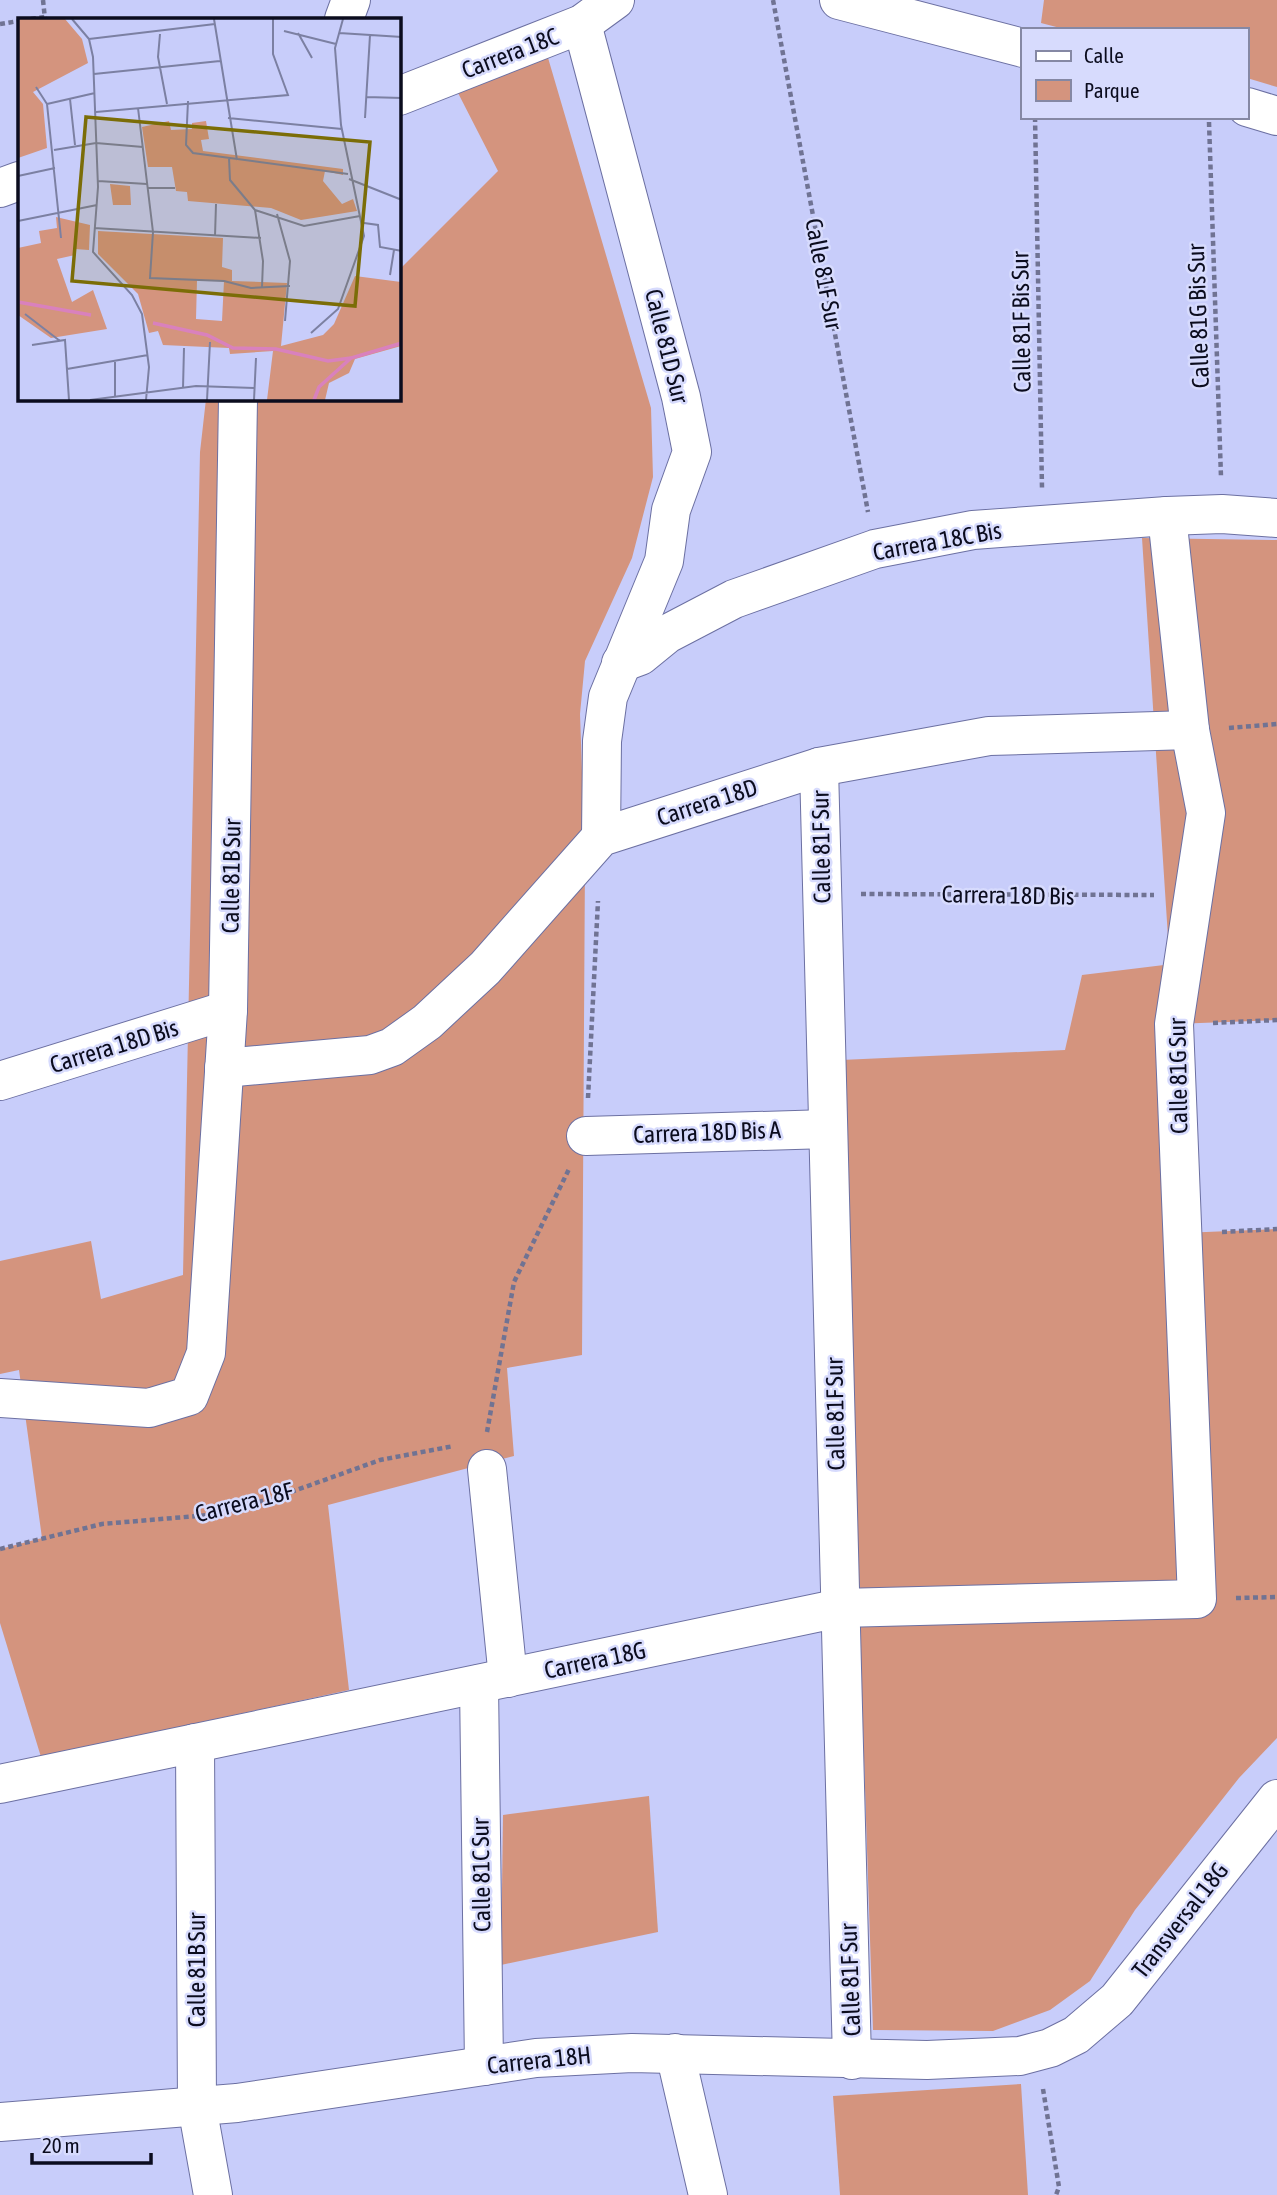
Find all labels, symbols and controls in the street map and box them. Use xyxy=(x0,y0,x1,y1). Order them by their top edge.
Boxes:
inset map xyxy=(18,18,401,401)
street label: Carrera 18C xyxy=(458,22,562,84)
legend xyxy=(1021,28,1249,119)
text: Calle xyxy=(1084,43,1124,67)
text: Parque xyxy=(1084,78,1139,102)
street label: Calle 81F Sur xyxy=(800,216,848,333)
street label: Calle 81G Bis Sur xyxy=(1182,242,1214,389)
street label: Calle 81F Bis Sur xyxy=(1006,250,1036,393)
street label: Calle 81D Sur xyxy=(640,286,694,407)
street label: Carrera 18C Bis xyxy=(871,516,1003,566)
street label: Carrera 18D xyxy=(653,773,761,831)
street label: Calle 81F Sur xyxy=(807,789,835,904)
street label: Calle 81B Sur xyxy=(217,818,246,934)
street label: Carrera 18D Bis xyxy=(941,880,1075,910)
street label: Carrera 18D Bis xyxy=(47,1014,181,1078)
street label: Calle 81G Sur xyxy=(1163,1017,1193,1134)
street label: Carrera 18D Bis A xyxy=(633,1116,782,1148)
street label: Calle 81F Sur xyxy=(821,1356,849,1471)
street label: Carrera 18F xyxy=(192,1477,296,1527)
street label: Carrera 18G xyxy=(542,1636,648,1684)
street label: Calle 81C Sur xyxy=(466,1817,495,1932)
street label: Transversal 18G xyxy=(1127,1857,1233,1983)
street label: Calle 81B Sur xyxy=(183,1912,210,2027)
street label: Calle 81F Sur xyxy=(835,1922,865,2037)
street label: Carrera 18H xyxy=(486,2041,592,2079)
scale bar xyxy=(32,2122,150,2166)
text: 20 m xyxy=(42,2133,80,2157)

